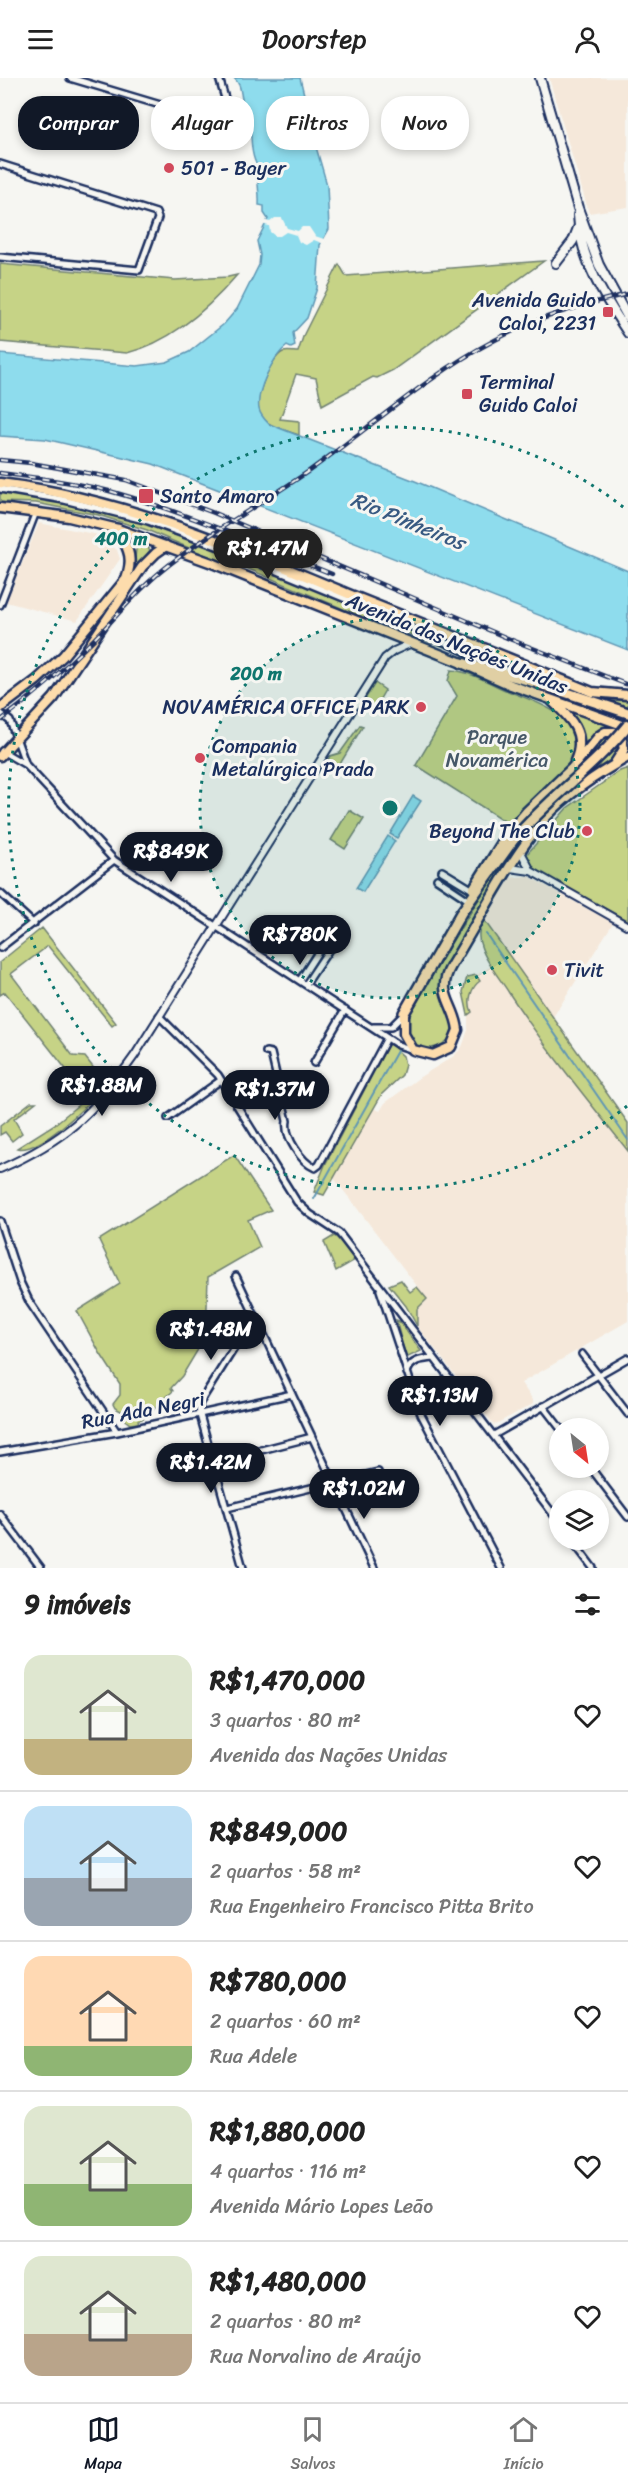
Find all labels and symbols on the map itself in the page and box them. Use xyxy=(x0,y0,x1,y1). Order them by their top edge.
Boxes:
place label: 501 - Bayer xyxy=(181,151,287,186)
marker: 501 - Bayer xyxy=(162,161,176,175)
place label: Avenida Guido Caloi, 2231 xyxy=(471,283,596,341)
marker: Avenida Guido Caloi, 2231 xyxy=(601,305,615,319)
place label: Terminal Guido Caloi xyxy=(479,365,578,423)
marker: Terminal Guido Caloi xyxy=(460,387,474,401)
place label: Santo Amaro xyxy=(160,479,274,514)
water label: Rio Pinheiros xyxy=(345,481,474,562)
marker: Santo Amaro xyxy=(137,487,155,505)
text: 400 m xyxy=(94,523,147,555)
pin: R$1.47M xyxy=(213,529,323,580)
street label: Avenida das Nações Unidas xyxy=(339,582,574,704)
text: 200 m xyxy=(229,658,282,690)
place label: NOVAMÉRICA OFFICE PARK xyxy=(162,690,410,725)
marker: NOVAMÉRICA OFFICE PARK xyxy=(414,700,428,714)
park label: Parque Novamérica xyxy=(446,720,548,778)
place label: Compania Metalúrgica Prada xyxy=(212,729,374,787)
marker: Compania Metalúrgica Prada xyxy=(193,751,207,765)
centre of rings xyxy=(380,798,400,818)
place label: Beyond The Club xyxy=(429,814,575,849)
marker: Beyond The Club xyxy=(580,824,594,838)
pin: R$849K xyxy=(122,832,220,883)
pin: R$780K xyxy=(251,915,349,966)
place label: Tivit xyxy=(564,953,604,988)
marker: Tivit xyxy=(545,963,559,977)
pin: R$1.88M xyxy=(47,1066,157,1117)
pin: R$1.37M xyxy=(220,1070,330,1121)
pin: R$1.48M xyxy=(156,1310,266,1361)
pin: R$1.13M xyxy=(385,1376,495,1427)
street label: Rua Ada Negri xyxy=(78,1381,209,1440)
north arrow xyxy=(549,1418,609,1478)
pin: R$1.42M xyxy=(156,1443,266,1494)
pin: R$1.02M xyxy=(309,1469,419,1520)

